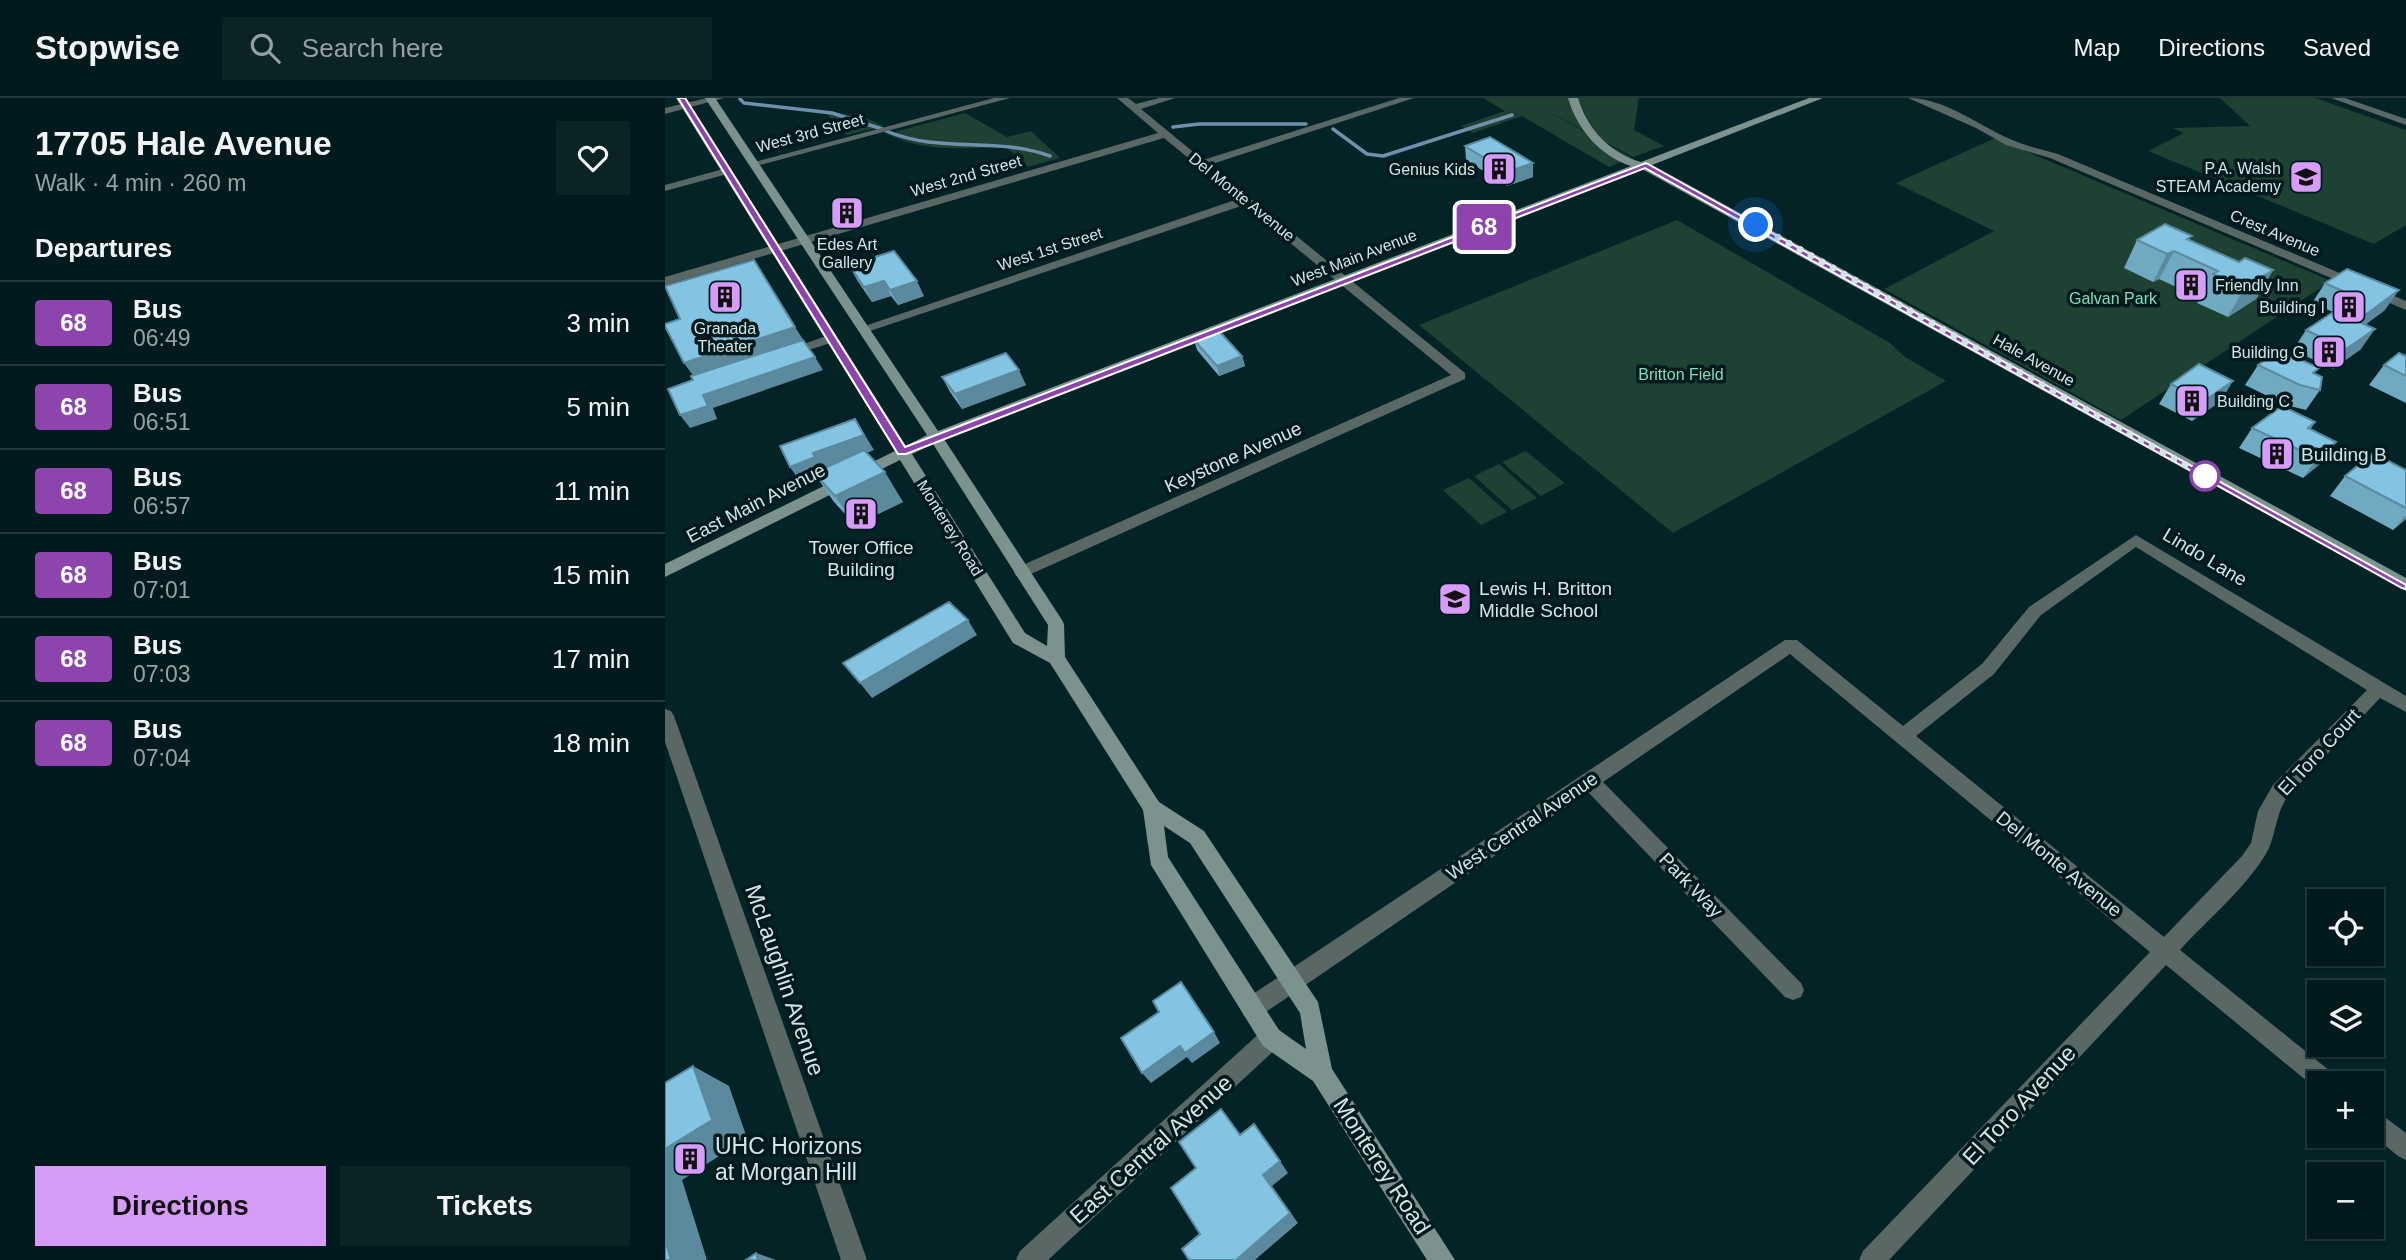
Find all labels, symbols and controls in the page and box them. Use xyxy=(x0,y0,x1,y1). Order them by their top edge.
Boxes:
search box xyxy=(222,17,712,80)
text: Stopwise xyxy=(35,29,180,66)
icon: search xyxy=(246,29,284,67)
text: Search here xyxy=(302,33,444,63)
text: Map xyxy=(2074,34,2120,61)
text: Directions xyxy=(2158,34,2265,61)
text: Saved xyxy=(2303,34,2371,61)
street label: West 3rd Street xyxy=(754,110,866,156)
button: heart xyxy=(556,121,630,195)
text: 17705 Hale Avenue xyxy=(35,125,332,162)
street label: Del Monte Avenue xyxy=(1186,149,1298,245)
building icon: Genius Kids xyxy=(1480,150,1518,188)
street label: West 2nd Street xyxy=(909,152,1024,200)
school or university icon: P.A. Walsh STEAM Academy xyxy=(2287,158,2325,196)
place label: P.A. Walsh STEAM Academy xyxy=(2156,160,2281,195)
place label: Genius Kids xyxy=(1389,161,1475,178)
text: Walk · 4 min · 260 m xyxy=(35,170,246,196)
building icon: Edes Art Gallery xyxy=(828,194,866,232)
line badge: 68 xyxy=(1453,204,1515,250)
street label: Crest Avenue xyxy=(2228,206,2322,260)
your location xyxy=(1738,207,1773,242)
text: 68 xyxy=(1471,213,1497,240)
street label: West 1st Street xyxy=(996,224,1105,274)
street label: West Main Avenue xyxy=(1289,226,1419,290)
text: Departures xyxy=(35,233,172,263)
place label: Edes Art Gallery xyxy=(817,236,878,271)
building icon: Friendly Inn xyxy=(2172,266,2210,304)
place label: Friendly Inn xyxy=(2215,277,2299,294)
building icon: Granada Theater xyxy=(706,278,744,316)
building icon: Building I xyxy=(2330,288,2368,326)
park label: Galvan Park xyxy=(2069,290,2158,307)
text: Bus xyxy=(133,294,182,324)
place label: Building I xyxy=(2259,299,2325,316)
text: 3 min xyxy=(566,308,630,338)
text: 68 xyxy=(60,309,87,336)
place label: Granada Theater xyxy=(694,320,756,355)
text: 06:49 xyxy=(133,325,191,351)
street label: Hale Avenue xyxy=(1990,331,2078,389)
building icon: Building G xyxy=(2310,333,2348,371)
place label: Building G xyxy=(2231,344,2305,361)
park label: Britton Field xyxy=(1638,366,1724,383)
text: Bus xyxy=(133,378,182,408)
building icon: Building C xyxy=(2173,382,2211,420)
text: 5 min xyxy=(566,392,630,422)
text: 68 xyxy=(60,393,87,420)
place label: Building C xyxy=(2217,393,2290,410)
text: 06:51 xyxy=(133,409,191,435)
street label: Keystone Avenue xyxy=(1161,417,1305,497)
building icon: Building B xyxy=(2258,435,2296,473)
place label: Building B xyxy=(2301,444,2387,465)
street label: East Main Avenue xyxy=(683,459,829,547)
unlabelled marker xyxy=(2190,461,2220,491)
text: Bus xyxy=(133,462,182,492)
text: 11 min xyxy=(554,476,630,506)
text: 68 xyxy=(60,477,87,504)
street label: Monterey Road xyxy=(914,477,986,579)
text: 06:57 xyxy=(133,493,191,519)
building icon: Tower Office Building xyxy=(842,495,880,533)
street label: Lindo Lane xyxy=(2159,524,2251,590)
place label: Tower Office Building xyxy=(808,537,914,580)
text: Bus xyxy=(133,546,182,576)
text: 15 min xyxy=(552,560,630,590)
text: 68 xyxy=(60,561,87,588)
text: 07:01 xyxy=(133,577,191,603)
place label: Lewis H. Britton Middle School xyxy=(1479,578,1612,621)
school or university icon: Lewis H. Britton Middle School xyxy=(1436,580,1474,618)
text: Bus xyxy=(133,630,182,660)
text: 17 min xyxy=(552,644,630,674)
text: 68 xyxy=(60,645,87,672)
text: 07:03 xyxy=(133,661,191,687)
street label: El Toro Court xyxy=(2274,704,2365,800)
text: Bus xyxy=(133,714,182,744)
text: 18 min xyxy=(552,728,630,758)
text: 68 xyxy=(60,729,87,756)
text: 07:04 xyxy=(133,745,191,771)
street label: West Central Avenue xyxy=(1442,768,1602,884)
street label: Del Monte Avenue xyxy=(1992,807,2126,921)
street label: Park Way xyxy=(1655,848,1727,922)
street label: McLaughlin Avenue xyxy=(740,881,830,1079)
map controls xyxy=(2307,889,2384,1239)
button: locate xyxy=(2307,889,2384,966)
button: layers xyxy=(2307,980,2384,1057)
street label: El Toro Avenue xyxy=(1957,1040,2081,1170)
street label: East Central Avenue xyxy=(1065,1069,1237,1229)
button: + xyxy=(2307,1071,2384,1148)
street label: Monterey Road xyxy=(1328,1093,1436,1239)
place label: UHC Horizons at Morgan Hill xyxy=(715,1133,862,1185)
building icon: UHC Horizons at Morgan Hill xyxy=(671,1140,709,1178)
button: − xyxy=(2307,1162,2384,1239)
button: Directions xyxy=(35,1166,326,1246)
button: Tickets xyxy=(340,1166,630,1246)

